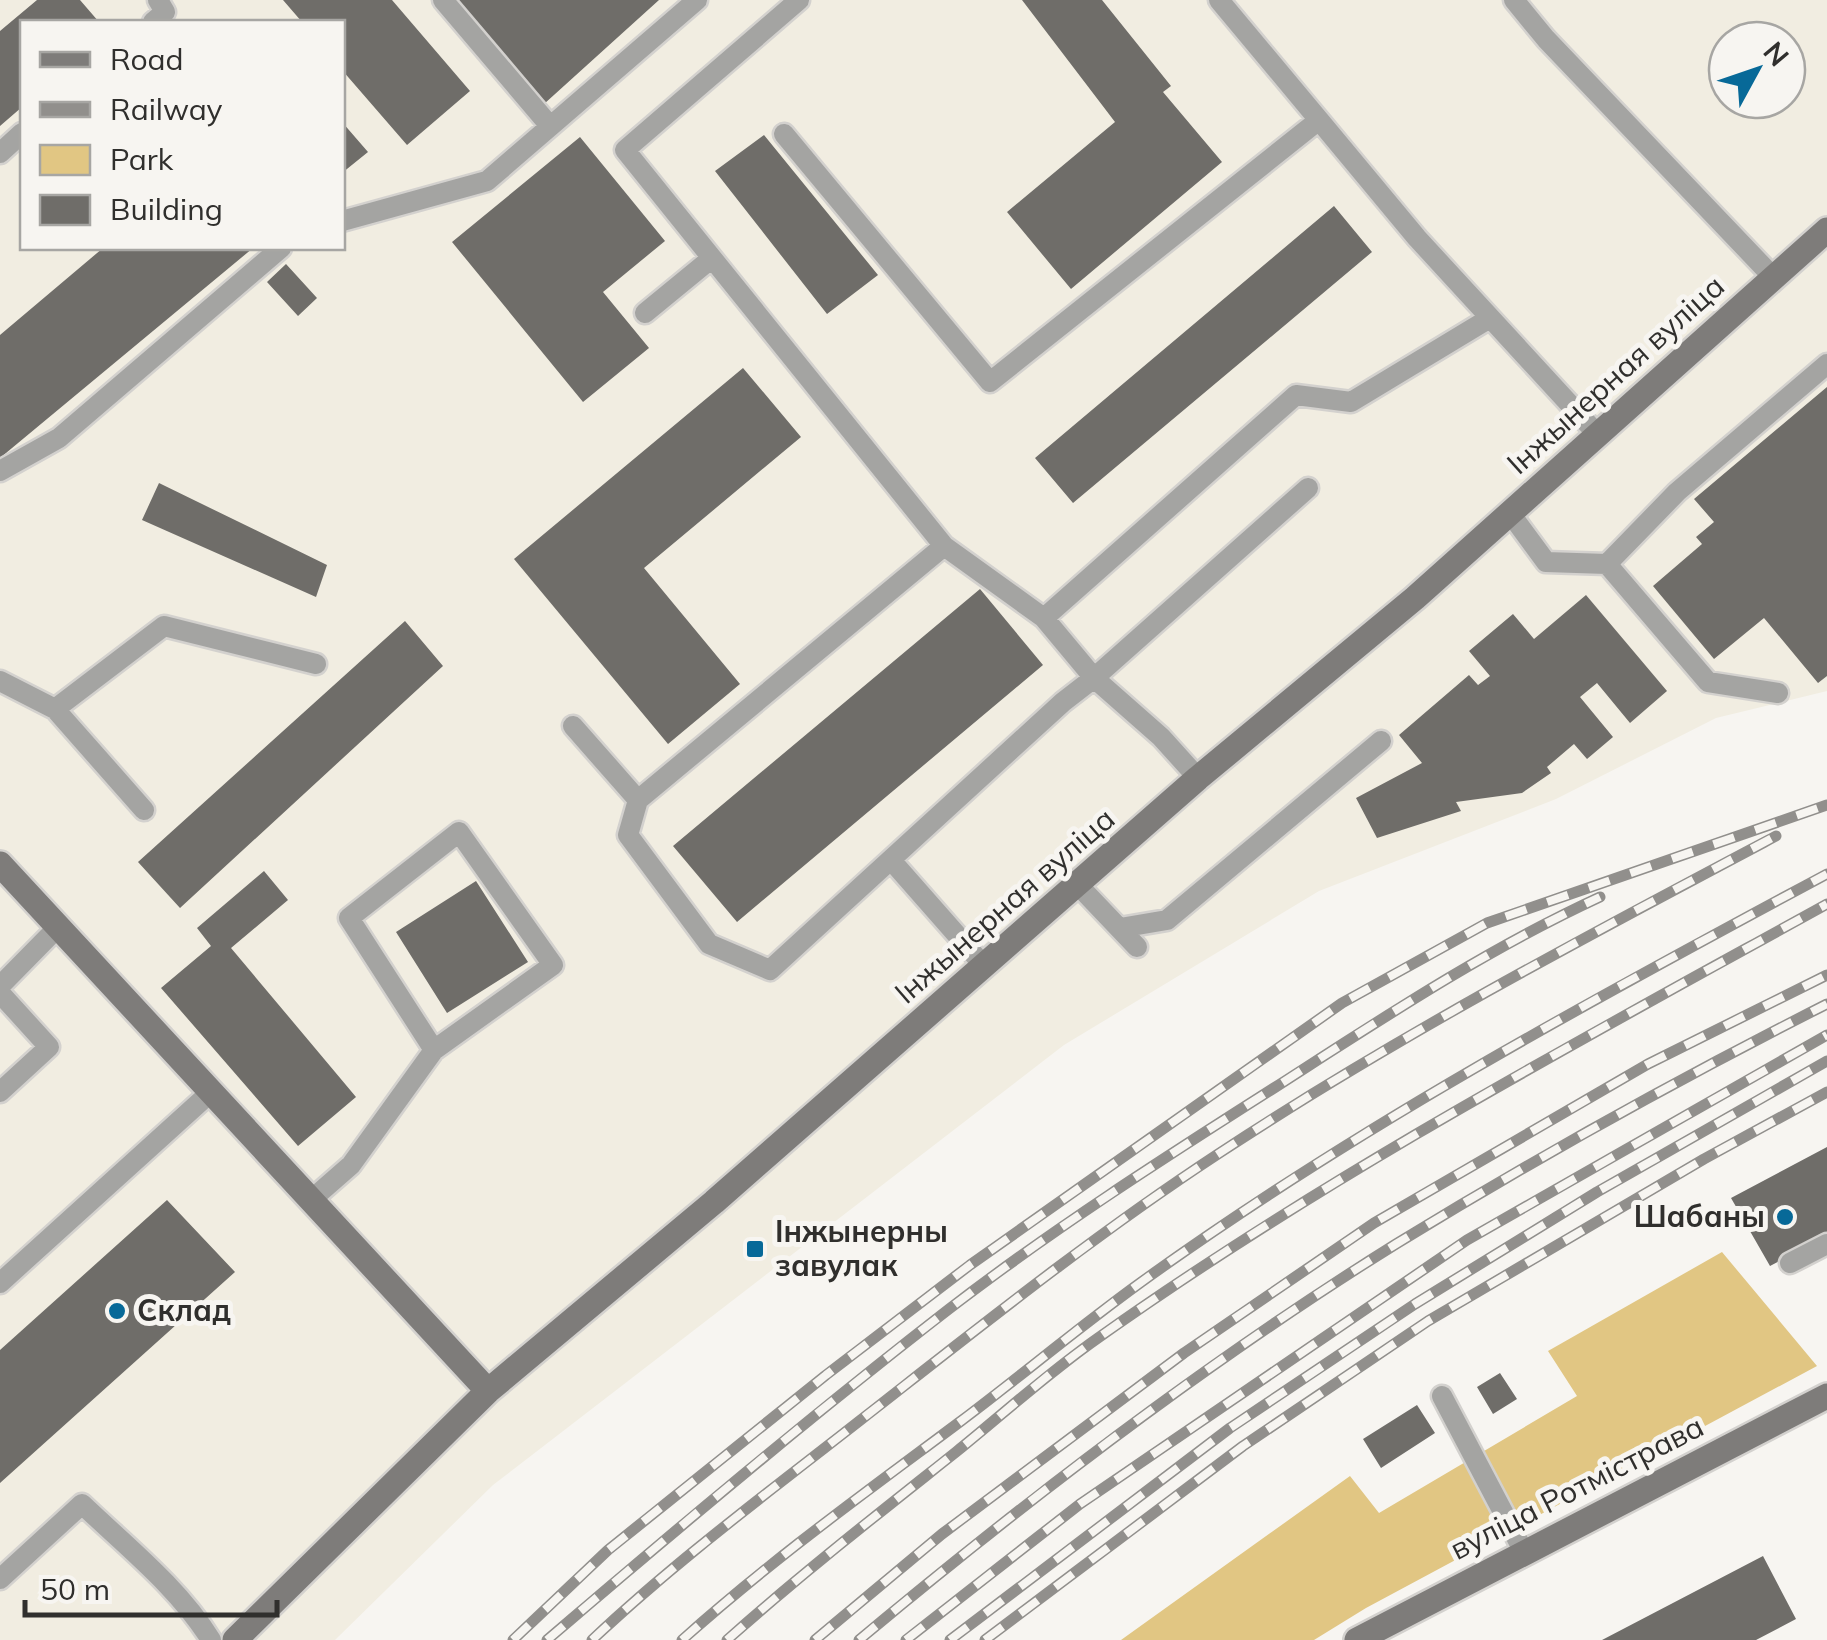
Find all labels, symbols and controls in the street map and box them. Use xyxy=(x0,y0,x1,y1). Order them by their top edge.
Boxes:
legend xyxy=(20,20,345,250)
north arrow xyxy=(1707,20,1807,120)
text: N xyxy=(1756,34,1797,73)
text: Road xyxy=(110,40,184,78)
text: Railway xyxy=(110,90,223,128)
text: Park xyxy=(110,140,174,178)
text: Building xyxy=(110,190,223,228)
street label: Інжынерная вуліца xyxy=(1499,267,1732,482)
street label: Інжынерная вуліца xyxy=(886,799,1122,1011)
place label: Шабаны xyxy=(1634,1197,1765,1235)
marker: Шабаны xyxy=(1774,1206,1796,1228)
place label: Інжынерны завулак xyxy=(775,1212,948,1284)
marker: Інжынерны завулак xyxy=(744,1238,766,1260)
place label: Склад xyxy=(137,1291,231,1329)
marker: Склад xyxy=(106,1300,128,1322)
street label: вуліца Ротмістрава xyxy=(1443,1407,1710,1568)
scale bar xyxy=(25,1555,278,1617)
text: 50 m xyxy=(40,1570,110,1608)

